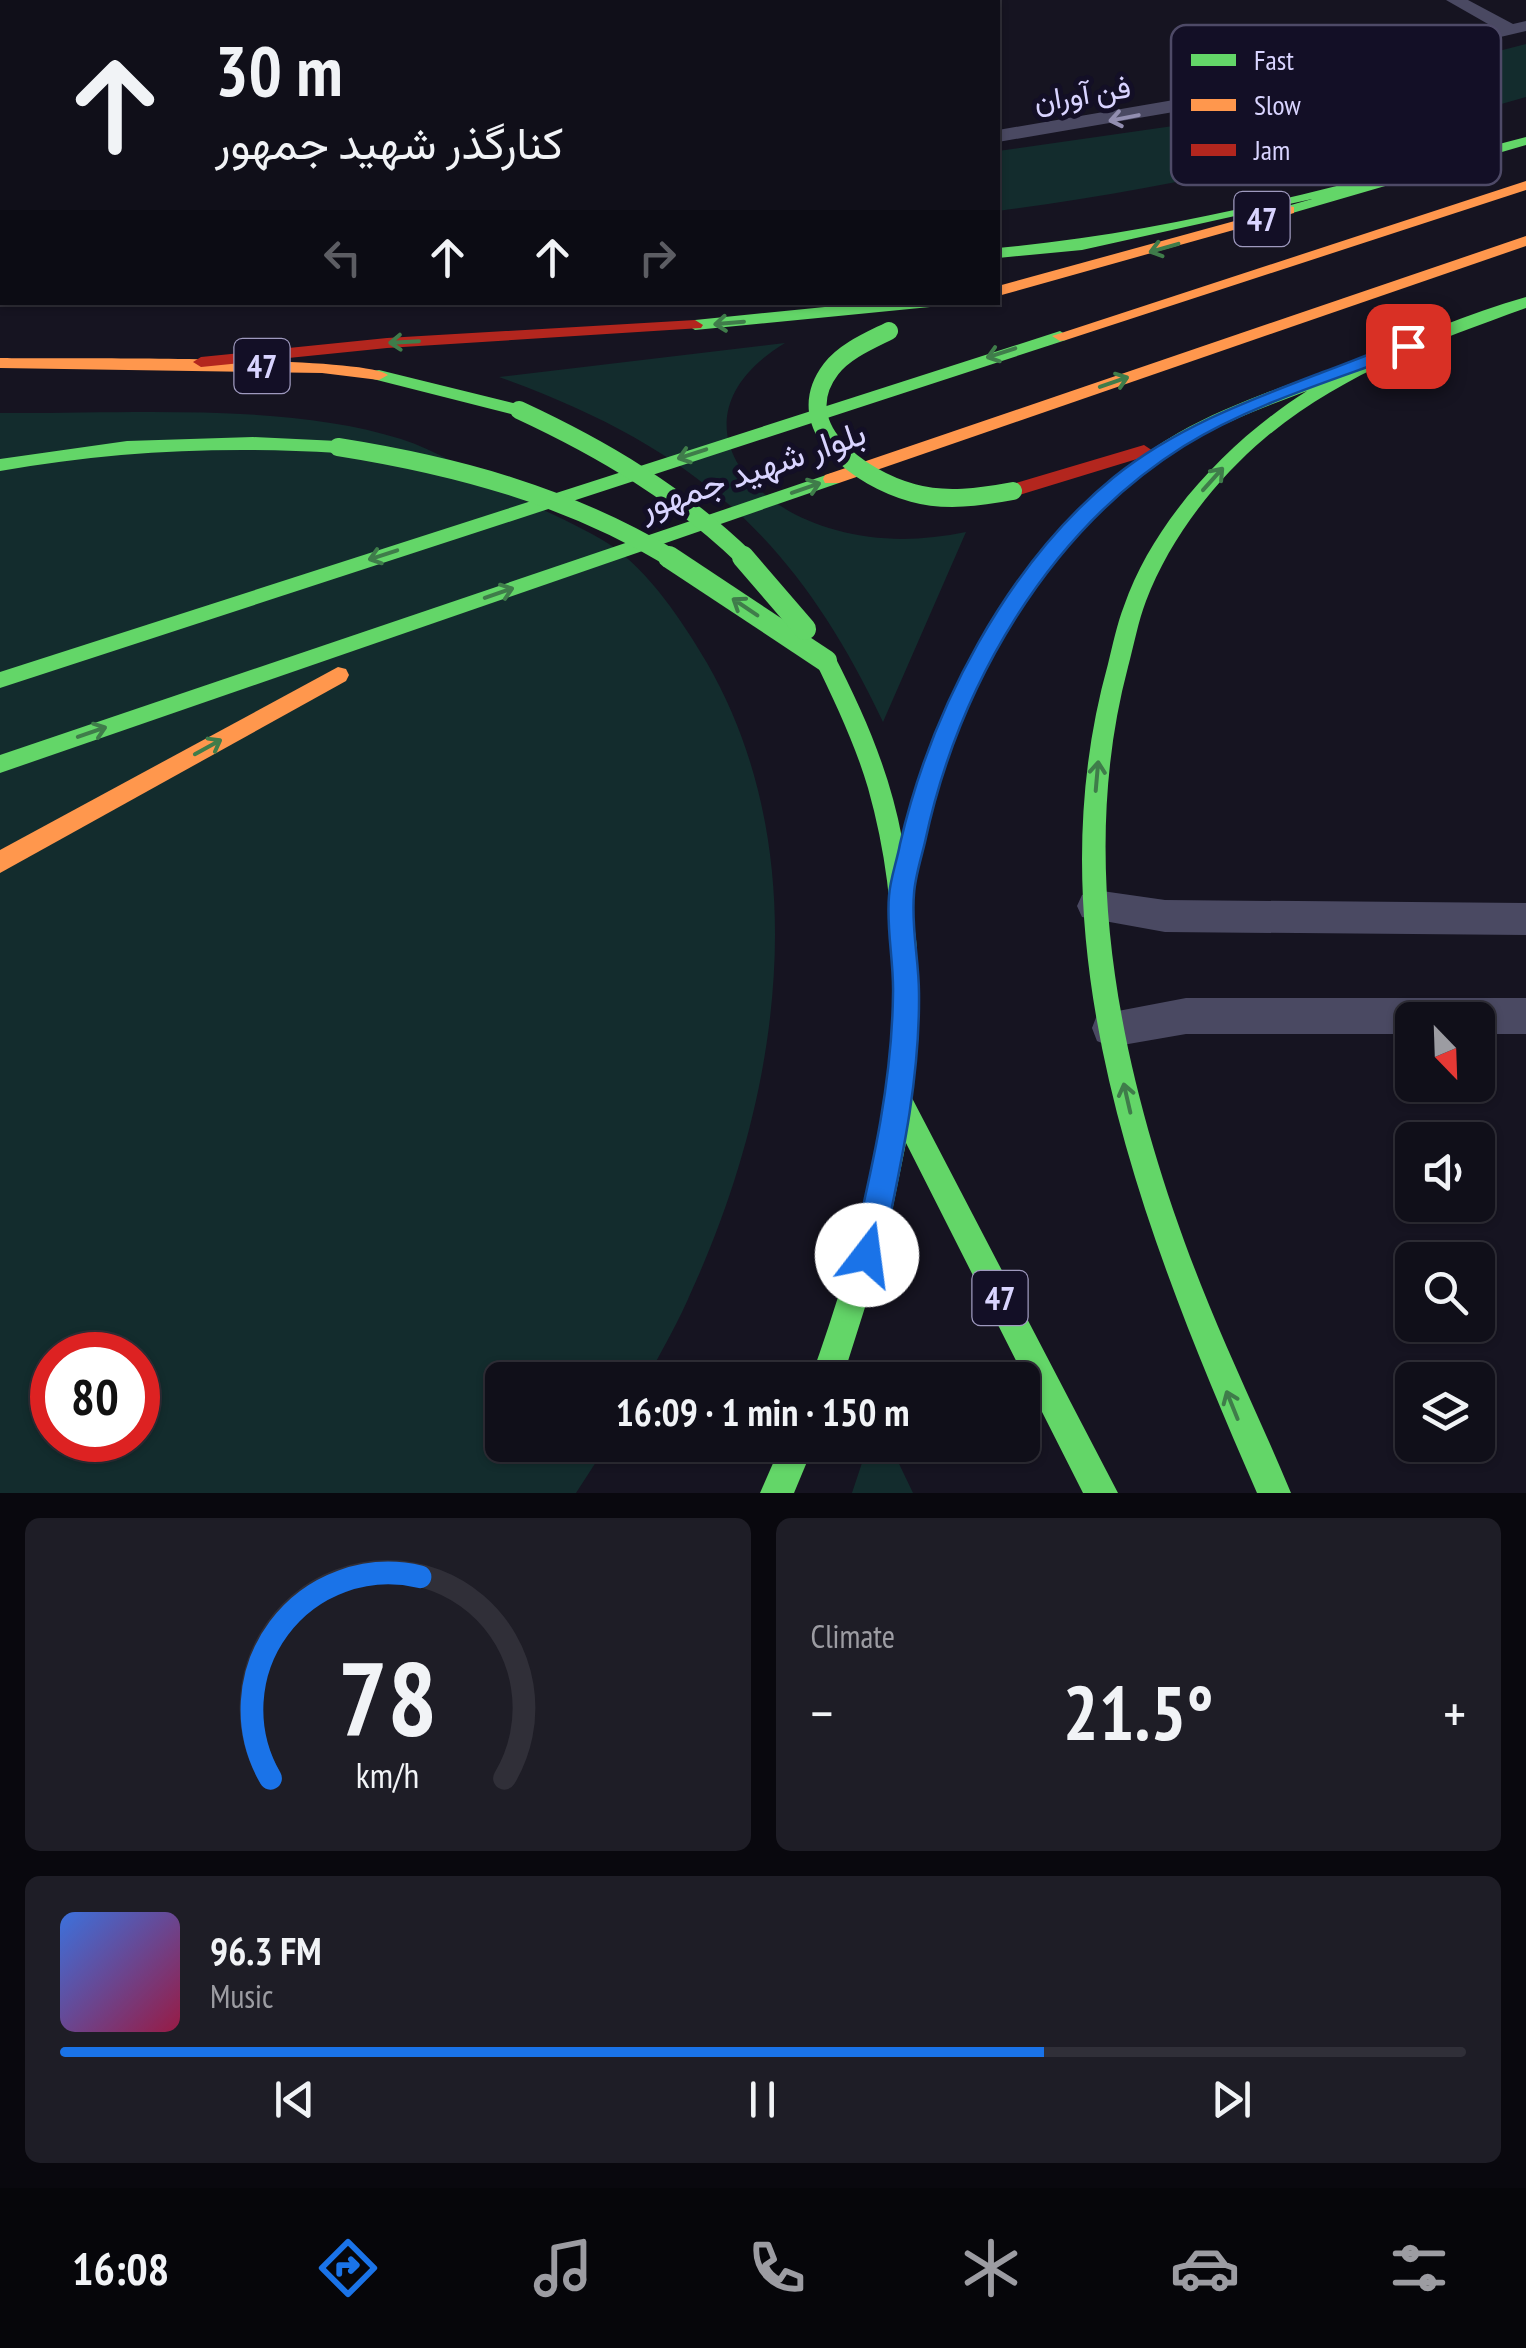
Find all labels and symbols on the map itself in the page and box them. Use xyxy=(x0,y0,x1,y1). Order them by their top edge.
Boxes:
legend xyxy=(1171,25,1501,185)
text: Fast xyxy=(1254,41,1294,78)
street label: فن آوران xyxy=(1031,66,1133,120)
text: Slow xyxy=(1254,86,1301,123)
one-way arrow xyxy=(1109,109,1141,128)
text: Jam xyxy=(1253,131,1290,168)
road number: 47 xyxy=(1234,192,1290,246)
one-way arrow xyxy=(1149,239,1180,258)
pin xyxy=(1366,304,1451,389)
one-way arrow xyxy=(713,314,745,333)
one-way arrow xyxy=(389,333,421,352)
road number: 47 xyxy=(234,339,290,393)
one-way arrow xyxy=(986,345,1017,363)
one-way arrow xyxy=(1097,372,1128,390)
street label: بلوار شهید جمهور xyxy=(632,409,871,530)
one-way arrow xyxy=(677,446,708,464)
one-way arrow xyxy=(1202,467,1225,492)
one-way arrow xyxy=(790,477,822,495)
one-way arrow xyxy=(368,547,400,565)
one-way arrow xyxy=(483,583,514,601)
one-way arrow xyxy=(731,596,759,617)
one-way arrow xyxy=(76,722,108,740)
one-way arrow xyxy=(192,737,222,757)
one-way arrow xyxy=(1087,760,1106,792)
north arrow xyxy=(1395,1002,1495,1102)
one-way arrow xyxy=(1117,1083,1135,1115)
position arrow xyxy=(815,1203,919,1307)
road number: 47 xyxy=(972,1271,1028,1325)
speed limit sign: 80 xyxy=(30,1332,160,1462)
one-way arrow xyxy=(1222,1390,1240,1421)

